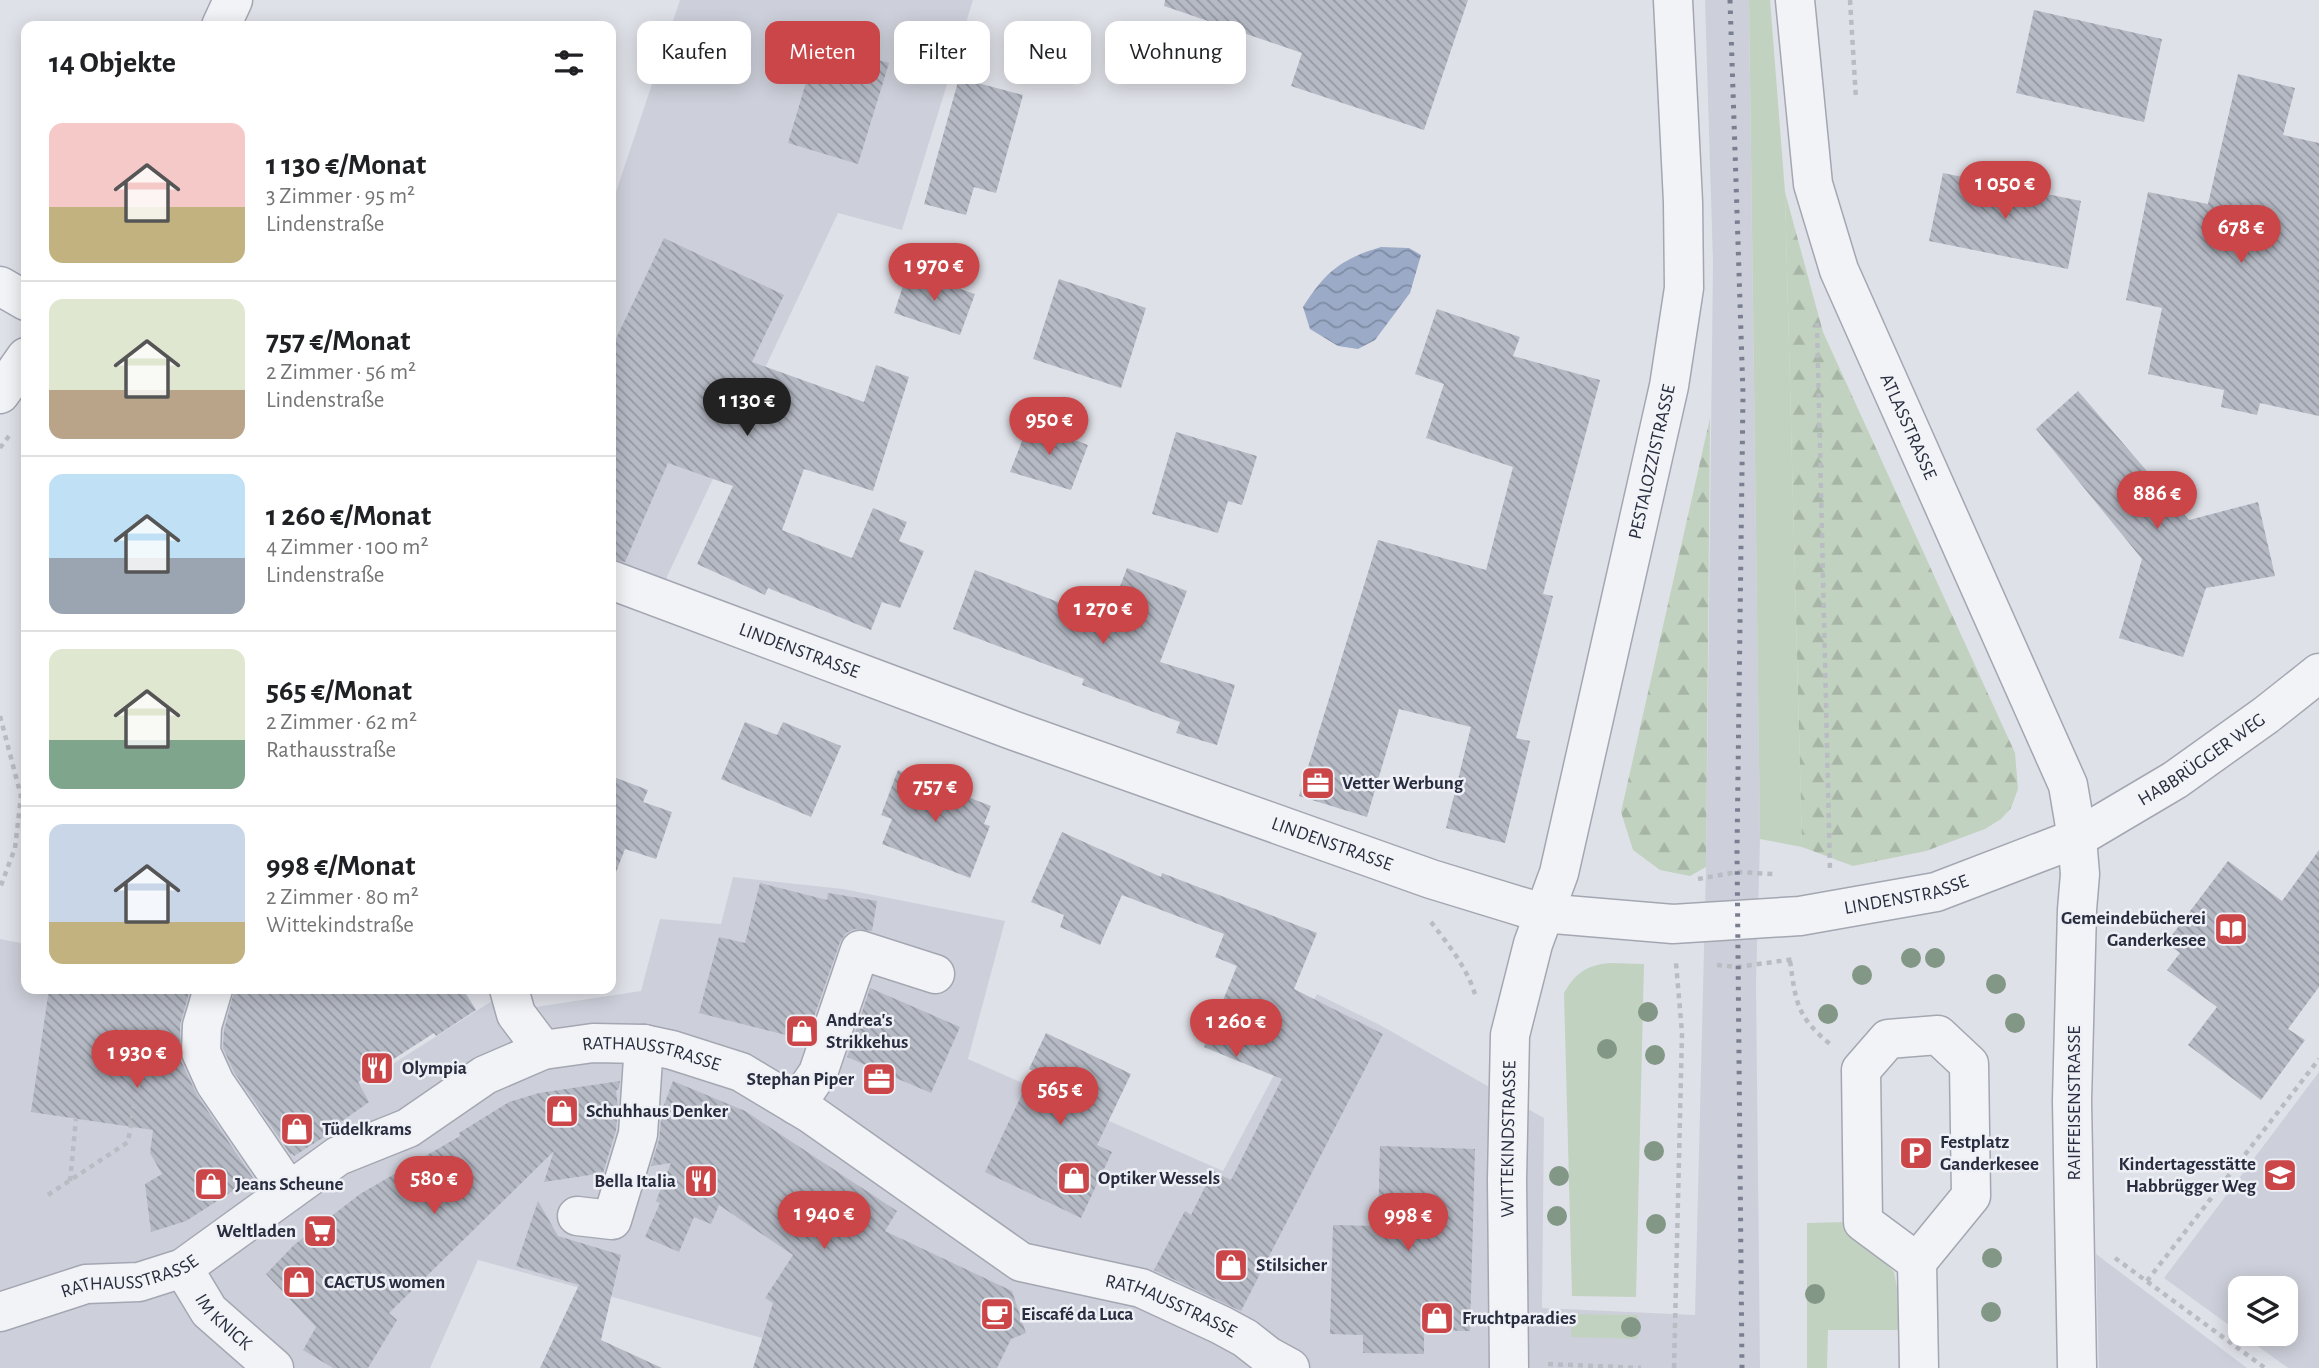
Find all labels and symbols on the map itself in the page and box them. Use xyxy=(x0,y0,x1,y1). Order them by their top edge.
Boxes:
pin: 1 050 € xyxy=(1940,162,2070,221)
pin: 678 € xyxy=(2192,205,2290,265)
pin: 1 970 € xyxy=(869,244,999,303)
street label: ATLASSTRASSE xyxy=(1877,371,1940,482)
pin: 1 130 € xyxy=(682,378,812,438)
street label: PESTALOZZISTRASSE xyxy=(1625,383,1679,541)
pin: 950 € xyxy=(1000,398,1098,457)
pin: 886 € xyxy=(2108,472,2206,531)
pin: 1 270 € xyxy=(1038,586,1168,646)
street label: LINDENSTRASSE xyxy=(736,619,862,682)
street label: HABBRÜGGER WEG xyxy=(2135,709,2268,809)
pin: 757 € xyxy=(886,764,984,824)
office icon: Vetter Werbung xyxy=(1299,764,1337,802)
place label: Vetter Werbung xyxy=(1342,774,1464,793)
street label: LINDENSTRASSE xyxy=(1269,814,1395,874)
street label: LINDENSTRASSE xyxy=(1842,871,1971,918)
place label: Gemeindebücherei Ganderkesee xyxy=(2061,909,2206,950)
library icon: Gemeindebücherei Ganderkesee xyxy=(2212,910,2250,948)
pin: 1 260 € xyxy=(1171,1000,1301,1059)
place label: Andrea's Strikkehus xyxy=(826,1011,908,1052)
shop icon: Andrea's Strikkehus xyxy=(783,1012,821,1050)
street label: RAIFFEISENSTRASSE xyxy=(2065,1025,2084,1181)
pin: 1 930 € xyxy=(72,1030,202,1090)
street label: RATHAUSSTRASSE xyxy=(581,1033,723,1074)
restaurant icon: Olympia xyxy=(358,1049,396,1087)
place label: Olympia xyxy=(402,1059,467,1078)
office icon: Stephan Piper xyxy=(860,1060,898,1098)
street label: WITTEKINDSTRASSE xyxy=(1497,1060,1519,1218)
pin: 565 € xyxy=(1011,1068,1109,1127)
place label: Stephan Piper xyxy=(747,1070,854,1089)
shop icon: Schuhhaus Denker xyxy=(543,1092,581,1130)
place label: Schuhhaus Denker xyxy=(586,1102,728,1121)
shop icon: Tüdelkrams xyxy=(278,1110,316,1148)
place label: Tüdelkrams xyxy=(322,1120,412,1139)
place label: Festplatz Ganderkesee xyxy=(1940,1133,2039,1174)
parking icon: Festplatz Ganderkesee xyxy=(1897,1134,1935,1172)
place label: Kindertagesstätte Habbrügger Weg xyxy=(2118,1155,2256,1196)
pin: 580 € xyxy=(385,1156,483,1216)
school or university icon: Kindertagesstätte Habbrügger Weg xyxy=(2261,1156,2299,1194)
shop icon: Optiker Wessels xyxy=(1055,1159,1093,1197)
restaurant icon: Bella Italia xyxy=(682,1162,720,1200)
shop icon: Jeans Scheune xyxy=(192,1165,230,1203)
place label: Optiker Wessels xyxy=(1098,1169,1220,1188)
place label: Bella Italia xyxy=(594,1172,676,1191)
place label: Jeans Scheune xyxy=(235,1175,344,1194)
pin: 1 940 € xyxy=(759,1192,889,1251)
pin: 998 € xyxy=(1359,1194,1457,1253)
supermarket icon: Weltladen xyxy=(301,1212,339,1250)
place label: Weltladen xyxy=(216,1222,296,1241)
shop icon: Stilsicher xyxy=(1212,1246,1250,1284)
street label: RATHAUSSTRASSE xyxy=(58,1251,201,1301)
place label: Stilsicher xyxy=(1256,1256,1327,1275)
shop icon: CACTUS women xyxy=(280,1263,318,1301)
street label: RATHAUSSTRASSE xyxy=(1104,1271,1240,1341)
place label: CACTUS women xyxy=(324,1273,445,1292)
street label: IM KNICK xyxy=(192,1291,256,1354)
cafe icon: Eiscafé da Luca xyxy=(978,1295,1016,1333)
shop icon: Fruchtparadies xyxy=(1418,1299,1456,1337)
place label: Eiscafé da Luca xyxy=(1021,1305,1133,1324)
place label: Fruchtparadies xyxy=(1462,1309,1576,1328)

